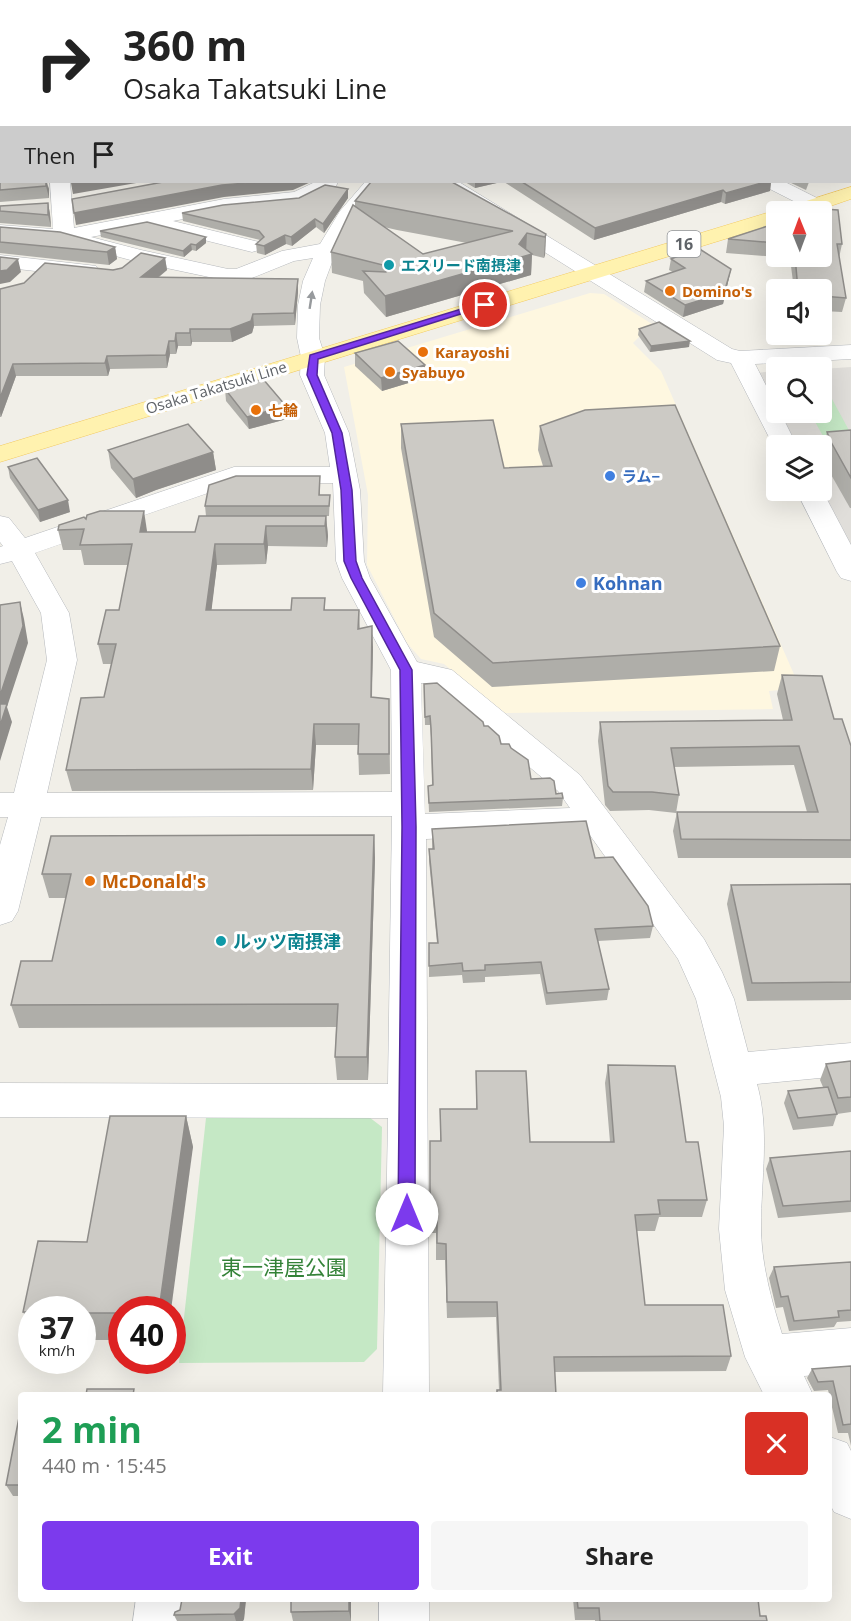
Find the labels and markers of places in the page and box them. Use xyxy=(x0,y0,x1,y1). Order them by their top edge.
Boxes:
place label: エスリード南摂津 xyxy=(401,255,521,275)
marker: エスリード南摂津 xyxy=(382,258,396,272)
pin xyxy=(459,279,510,330)
place label: Domino's xyxy=(682,281,752,301)
marker: Domino's xyxy=(663,284,677,298)
place label: Karayoshi xyxy=(435,342,510,362)
marker: Karayoshi xyxy=(416,345,430,359)
place label: Syabuyo xyxy=(402,362,465,382)
marker: Syabuyo xyxy=(383,365,397,379)
place label: 七輪 xyxy=(268,400,298,420)
marker: 七輪 xyxy=(249,403,263,417)
place label: ラム− xyxy=(622,466,660,486)
marker: ラム− xyxy=(603,469,617,483)
place label: Kohnan xyxy=(593,571,662,595)
marker: Kohnan xyxy=(574,576,588,590)
place label: McDonald's xyxy=(102,869,206,893)
marker: McDonald's xyxy=(83,874,97,888)
place label: ルッツ南摂津 xyxy=(233,929,341,953)
marker: ルッツ南摂津 xyxy=(214,934,228,948)

